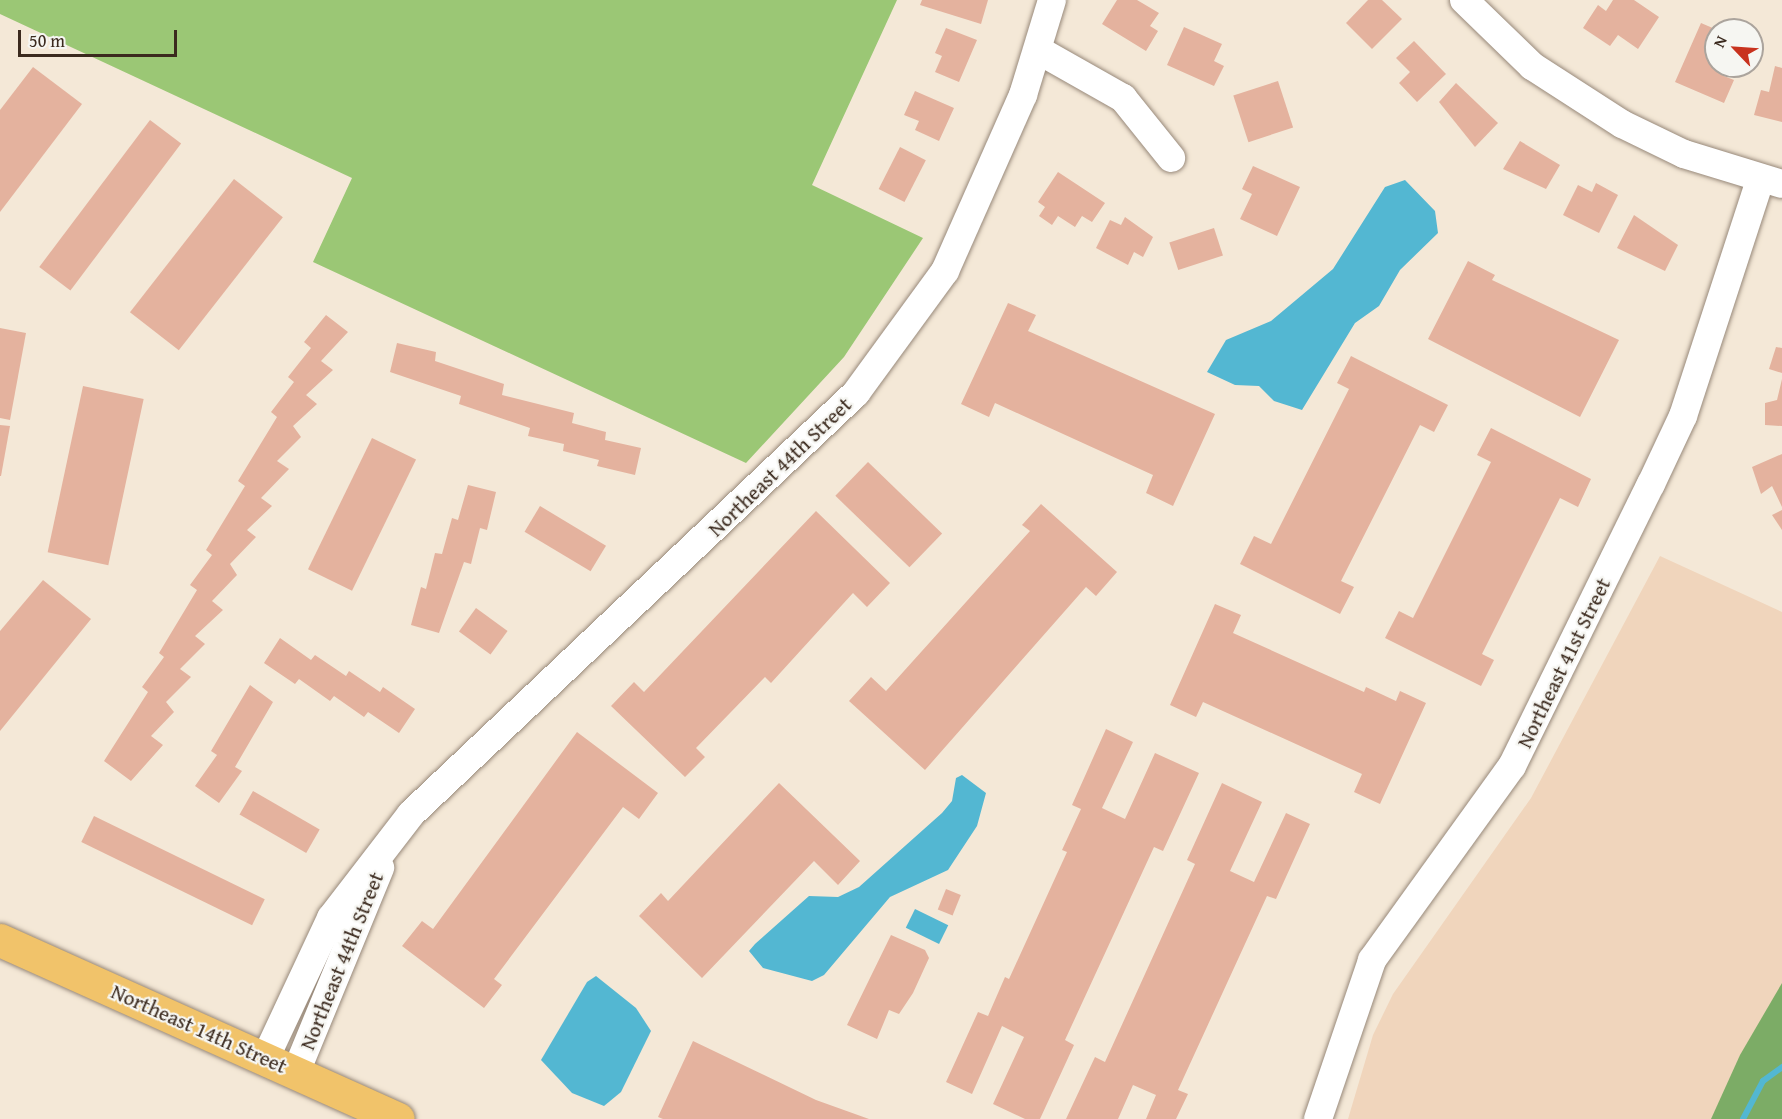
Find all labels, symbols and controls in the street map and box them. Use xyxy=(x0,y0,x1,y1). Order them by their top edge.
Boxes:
scale bar xyxy=(21,18,180,56)
north arrow xyxy=(1704,18,1764,78)
text: 50 m xyxy=(29,27,65,54)
text: N xyxy=(1706,31,1733,51)
street label: Northeast 44th Street xyxy=(703,392,857,542)
street label: Northeast 41st Street xyxy=(1512,574,1616,752)
street label: Northeast 44th Street xyxy=(295,868,389,1054)
street label: Northeast 14th Street xyxy=(107,979,291,1079)

